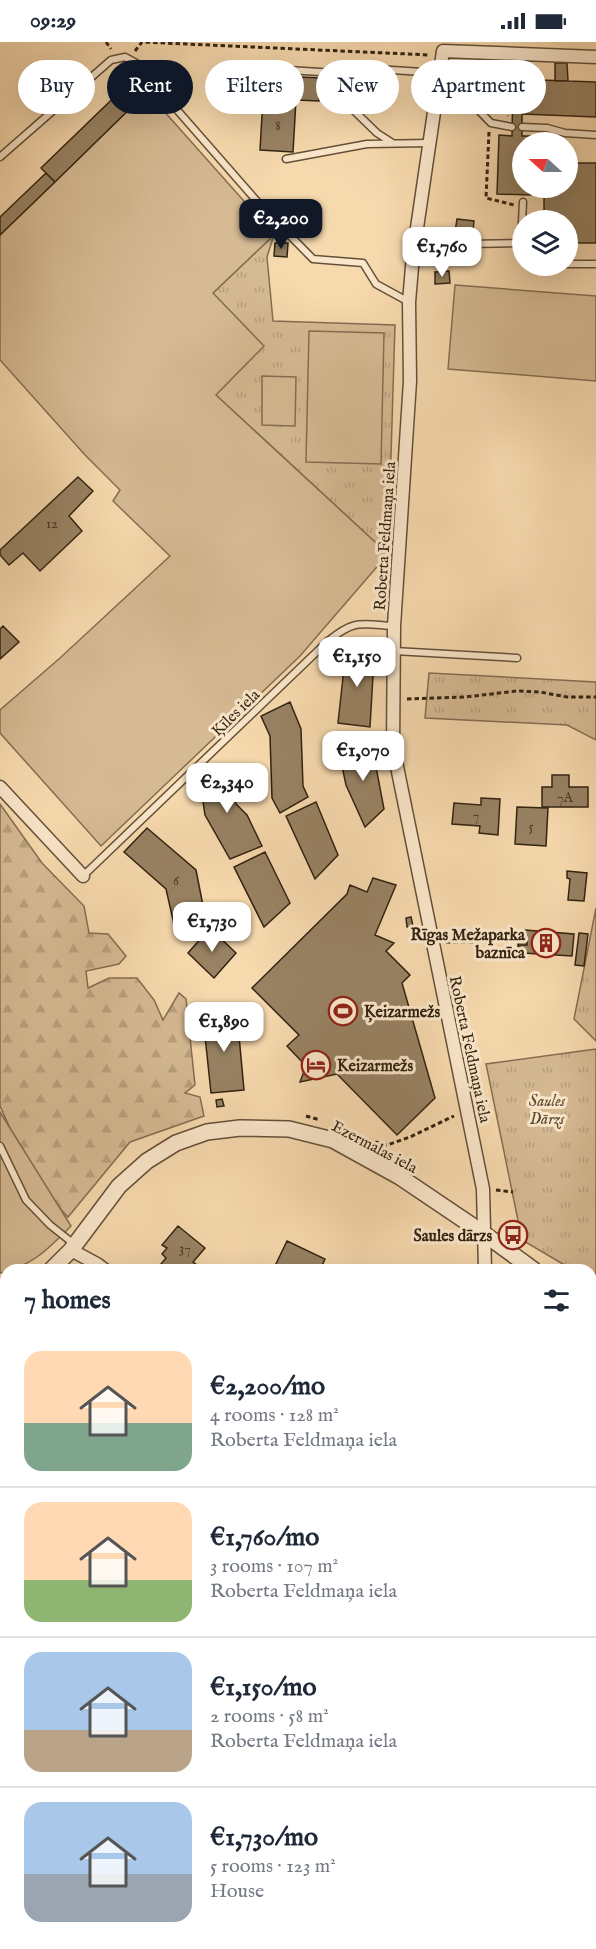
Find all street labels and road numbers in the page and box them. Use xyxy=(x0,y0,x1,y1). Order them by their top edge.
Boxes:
street label: Roberta Feldmaņa iela xyxy=(371,461,401,611)
street label: Ķīles iela xyxy=(208,686,265,741)
street label: Roberta Feldmaņa iela xyxy=(444,974,494,1125)
street label: Ezermalas iela xyxy=(328,1117,420,1179)

